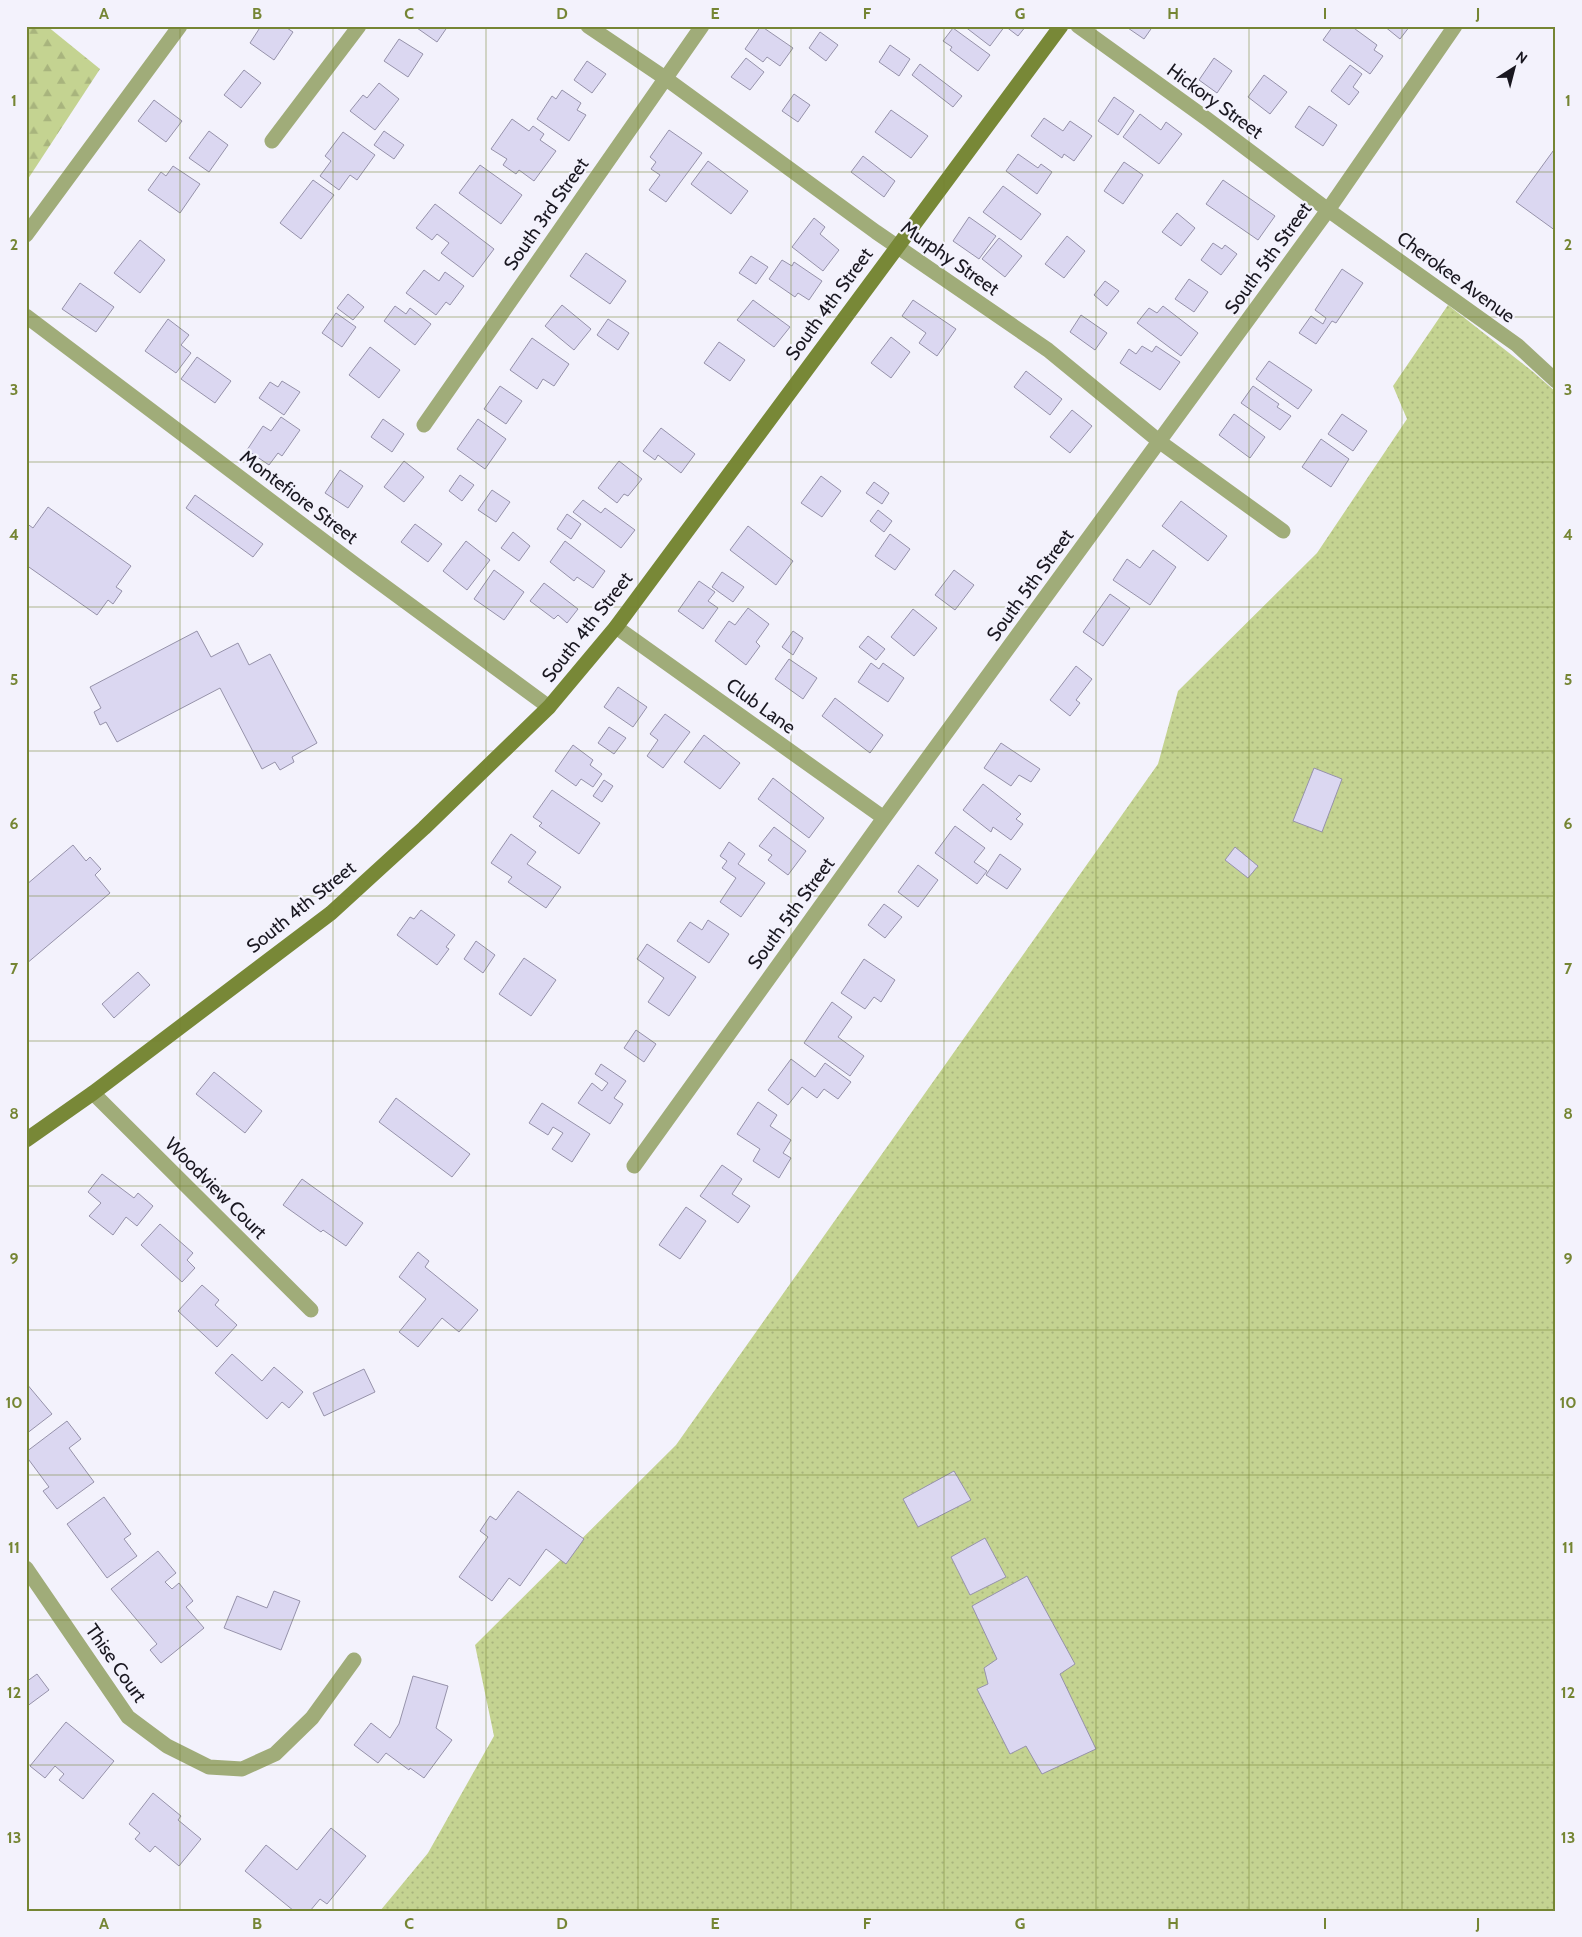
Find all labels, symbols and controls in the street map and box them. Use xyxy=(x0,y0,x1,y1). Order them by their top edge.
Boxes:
text: A xyxy=(99,4,109,23)
text: B xyxy=(252,4,262,23)
text: C xyxy=(404,4,414,23)
text: D xyxy=(556,4,568,23)
text: E xyxy=(710,4,720,23)
text: F xyxy=(863,4,872,23)
text: G xyxy=(1015,4,1025,23)
text: H xyxy=(1167,4,1179,23)
text: I xyxy=(1323,4,1327,23)
text: J xyxy=(1475,4,1480,23)
north arrow xyxy=(1490,42,1540,92)
text: N xyxy=(1512,47,1531,68)
street label: Hickory Street xyxy=(1162,58,1268,144)
text: 1 xyxy=(11,91,17,110)
text: 1 xyxy=(1565,91,1571,110)
street label: South 3rd Street xyxy=(499,153,594,275)
street label: South 5th Street xyxy=(1220,197,1317,318)
street label: Murphy Street xyxy=(897,216,1004,301)
street label: Cherokee Avenue xyxy=(1393,227,1520,328)
text: 2 xyxy=(10,235,18,254)
text: 2 xyxy=(1564,235,1572,254)
street label: South 4th Street xyxy=(781,243,878,365)
text: 3 xyxy=(10,380,18,399)
text: 3 xyxy=(1564,380,1572,399)
street label: Montefiore Street xyxy=(236,445,363,549)
street label: South 5th Street xyxy=(982,524,1079,645)
text: 4 xyxy=(9,525,19,544)
text: 4 xyxy=(1563,525,1573,544)
street label: South 4th Street xyxy=(537,567,637,687)
text: 5 xyxy=(10,670,18,689)
text: 5 xyxy=(1564,670,1572,689)
street label: Club Lane xyxy=(722,673,800,739)
text: 6 xyxy=(10,814,19,833)
text: 6 xyxy=(1564,814,1573,833)
street label: South 5th Street xyxy=(743,852,840,973)
street label: South 4th Street xyxy=(242,856,360,958)
text: 7 xyxy=(10,959,19,978)
text: 7 xyxy=(1564,959,1573,978)
text: 8 xyxy=(9,1104,19,1123)
text: 8 xyxy=(1563,1104,1573,1123)
street label: Woodview Court xyxy=(160,1132,272,1244)
text: 9 xyxy=(10,1249,19,1268)
text: 9 xyxy=(1564,1249,1573,1268)
text: 10 xyxy=(5,1393,23,1412)
text: 10 xyxy=(1559,1393,1577,1412)
text: 11 xyxy=(8,1538,20,1557)
text: 11 xyxy=(1562,1538,1574,1557)
street label: Thise Court xyxy=(81,1619,152,1707)
text: 12 xyxy=(7,1683,21,1702)
text: 12 xyxy=(1561,1683,1575,1702)
text: 13 xyxy=(7,1828,21,1847)
text: 13 xyxy=(1561,1828,1575,1847)
text: A xyxy=(99,1914,109,1933)
text: B xyxy=(252,1914,262,1933)
text: C xyxy=(404,1914,414,1933)
text: D xyxy=(556,1914,568,1933)
text: E xyxy=(710,1914,720,1933)
text: F xyxy=(863,1914,872,1933)
text: G xyxy=(1015,1914,1025,1933)
text: H xyxy=(1167,1914,1179,1933)
text: I xyxy=(1323,1914,1327,1933)
text: J xyxy=(1475,1914,1480,1933)

